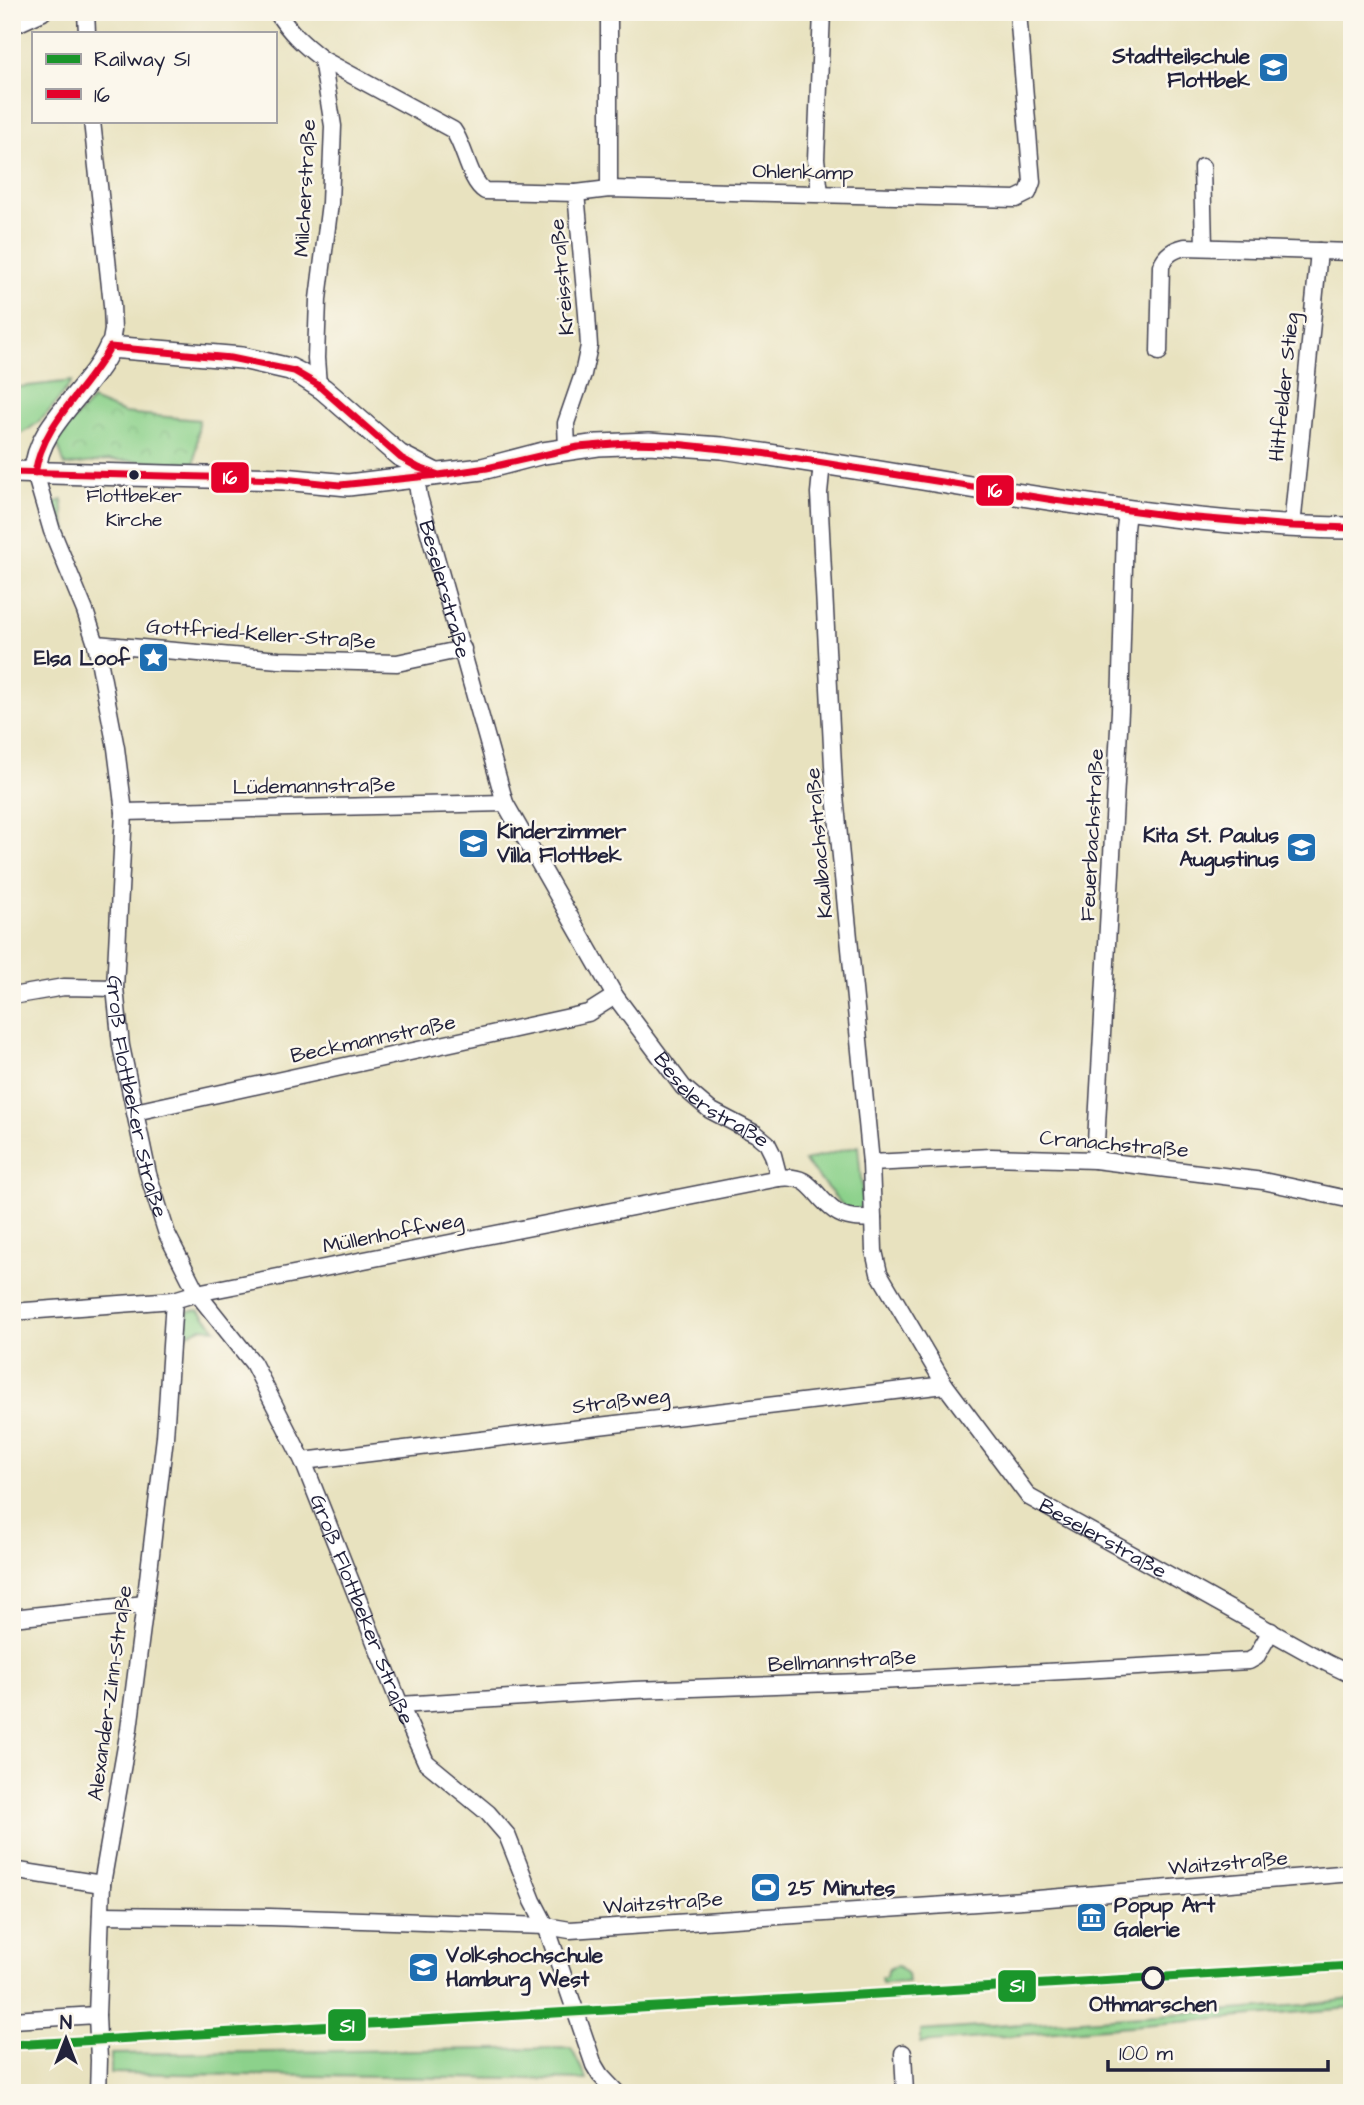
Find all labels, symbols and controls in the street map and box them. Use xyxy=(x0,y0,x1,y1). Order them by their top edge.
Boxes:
legend xyxy=(32,32,276,122)
place label: Stadtteilschule Flottbek xyxy=(1111,42,1251,95)
text: Railway S1 xyxy=(94,45,190,76)
school or university icon: Stadtteilschule Flottbek xyxy=(1256,51,1290,85)
text: 16 xyxy=(94,81,110,110)
street label: Milcherstraße xyxy=(287,118,323,258)
street label: Ohlenkamp xyxy=(752,157,854,188)
street label: Kreisstraße xyxy=(542,217,582,337)
street label: Hittfelder Stieg xyxy=(1262,311,1308,463)
line badge: 16 xyxy=(210,461,250,494)
text: 16 xyxy=(223,465,237,492)
marker: Flottbeker Kirche xyxy=(127,468,141,482)
line badge: 16 xyxy=(975,474,1015,507)
text: 16 xyxy=(988,478,1002,505)
place label: Flottbeker Kirche xyxy=(86,483,182,534)
street label: Beselerstraße xyxy=(412,517,478,662)
street label: Gottfried-Keller-Straße xyxy=(145,612,377,656)
place icon: Elsa Loof xyxy=(136,641,170,675)
place label: Elsa Loof xyxy=(34,644,131,673)
street label: Feuerbachstraße xyxy=(1073,748,1111,922)
street label: Kaulbachstraße xyxy=(798,766,840,920)
street label: Lüdemannstraße xyxy=(232,770,396,802)
place label: Kinderzimmer Villa Flottbek xyxy=(496,817,627,870)
place label: Kita St. Paulus Augustinus xyxy=(1143,821,1279,876)
school or university icon: Kinderzimmer Villa Flottbek xyxy=(457,826,491,860)
school or university icon: Kita St. Paulus Augustinus xyxy=(1285,830,1319,864)
street label: Groß Flottbeker Straße xyxy=(100,975,175,1221)
street label: Beckmannstraße xyxy=(288,1007,458,1071)
street label: Beselerstraße xyxy=(647,1046,776,1154)
street label: Cranachstraße xyxy=(1038,1123,1190,1165)
street label: Müllenhoffweg xyxy=(320,1205,466,1263)
street label: Straßweg xyxy=(570,1381,672,1423)
street label: Groß Flottbeker Straße xyxy=(303,1490,422,1729)
street label: Beselerstraße xyxy=(1034,1491,1172,1585)
street label: Alexander-Zinn-Straße xyxy=(81,1583,139,1803)
street label: Bellmannstraße xyxy=(767,1643,917,1679)
street label: Waitzstraße xyxy=(1167,1843,1289,1883)
sports icon: 25 Minutes xyxy=(748,1871,782,1905)
place label: 25 Minutes xyxy=(787,1874,896,1903)
street label: Waitzstraße xyxy=(602,1884,724,1922)
place label: Popup Art Galerie xyxy=(1114,1891,1216,1944)
museum icon: Popup Art Galerie xyxy=(1074,1900,1108,1934)
place label: Volkshochschule Hamburg West xyxy=(445,1941,604,1996)
school or university icon: Volkshochschule Hamburg West xyxy=(406,1950,440,1984)
marker: Othmarschen xyxy=(1142,1967,1164,1989)
line badge: S1 xyxy=(997,1969,1037,2003)
text: S1 xyxy=(1009,1973,1025,2000)
place label: Othmarschen xyxy=(1089,1990,1217,2019)
north arrow xyxy=(32,2004,102,2074)
line badge: S1 xyxy=(327,2008,367,2042)
text: N xyxy=(60,2010,72,2037)
text: S1 xyxy=(339,2013,355,2040)
scale bar xyxy=(1108,2028,1329,2072)
text: 100 m xyxy=(1119,2039,1174,2068)

